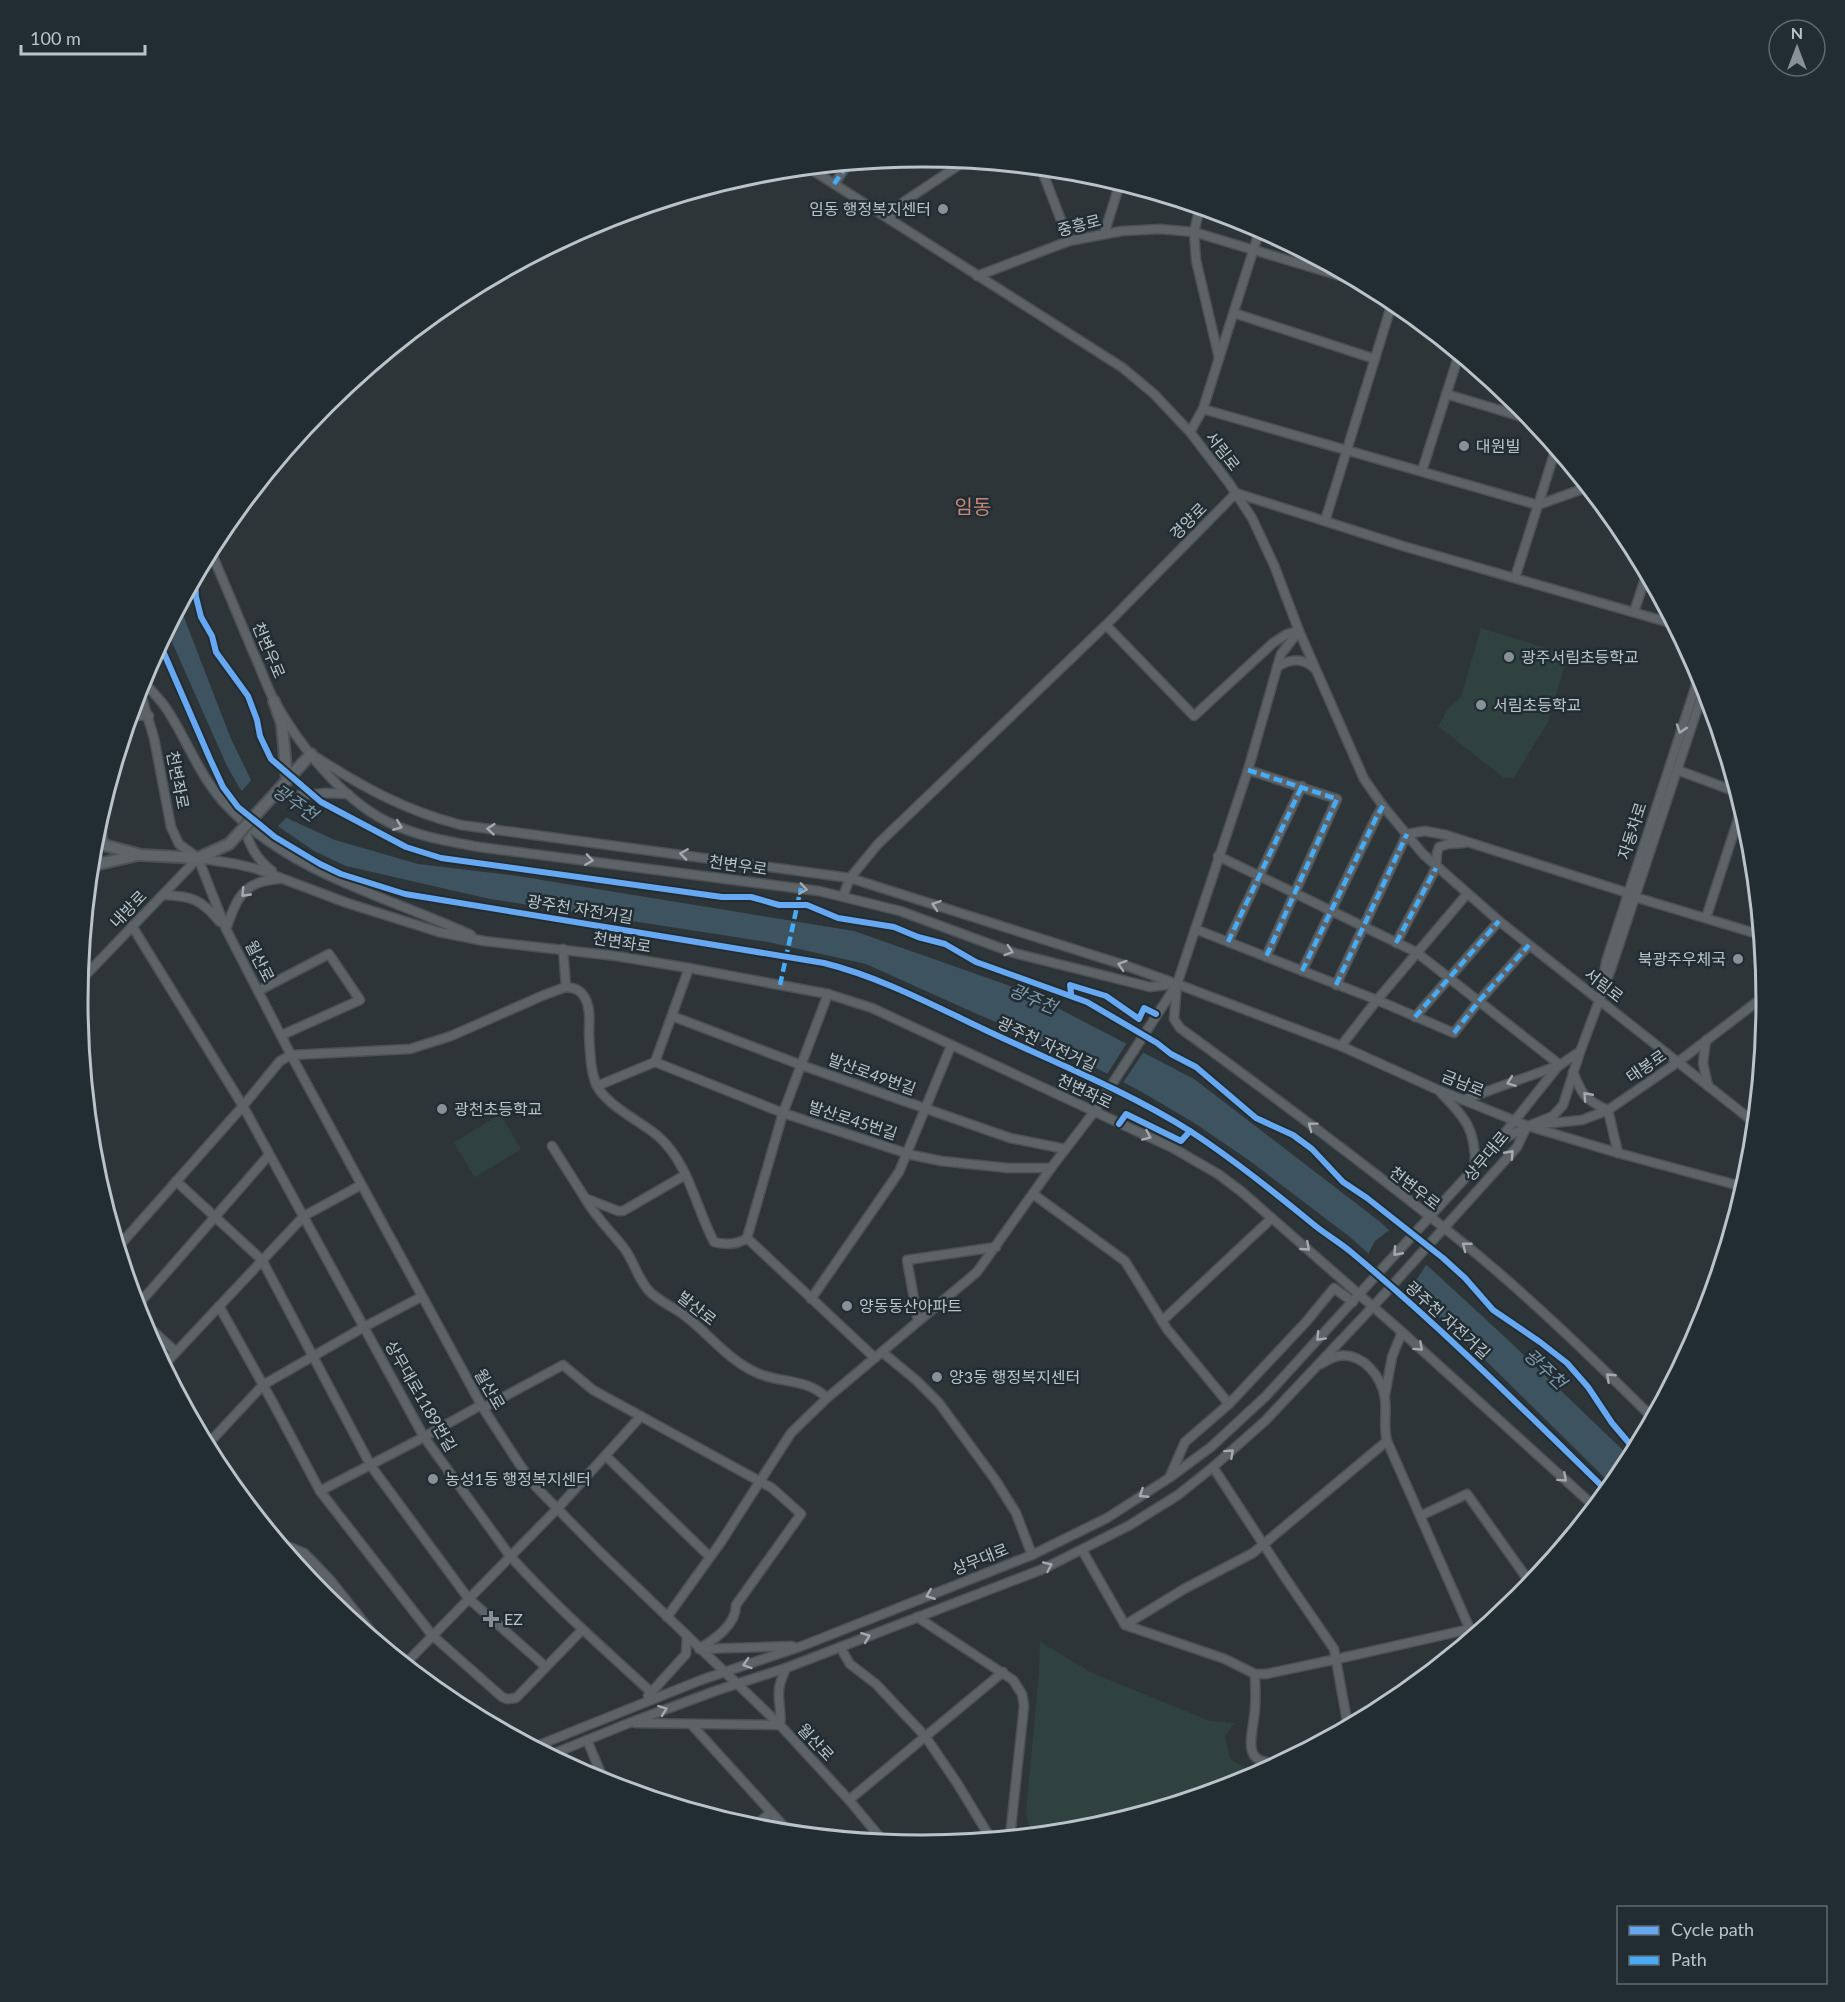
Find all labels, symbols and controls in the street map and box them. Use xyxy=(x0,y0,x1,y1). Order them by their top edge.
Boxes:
scale bar xyxy=(21,18,146,56)
north arrow xyxy=(1767,18,1827,78)
text: N xyxy=(1791,23,1803,42)
text: 100 m xyxy=(30,27,81,49)
place label: 임동 행정복지센터 xyxy=(809,199,931,218)
marker: 임동 행정복지센터 xyxy=(936,202,950,216)
street label: 중흥로 xyxy=(1055,210,1103,239)
street label: 서림로 xyxy=(1202,427,1245,474)
place label: 대원빌 xyxy=(1476,436,1520,455)
marker: 대원빌 xyxy=(1457,439,1471,453)
district label: 임동 xyxy=(955,494,991,518)
street label: 경양로 xyxy=(1165,498,1210,543)
street label: 천변우로 xyxy=(249,619,290,681)
place label: 광주서림초등학교 xyxy=(1521,647,1639,666)
marker: 광주서림초등학교 xyxy=(1502,650,1516,664)
place label: 서림초등학교 xyxy=(1493,695,1581,714)
marker: 서림초등학교 xyxy=(1474,698,1488,712)
one-way arrow xyxy=(1676,723,1689,733)
street label: 천변좌로 xyxy=(164,749,193,811)
water label: 광주천 xyxy=(269,779,324,827)
street label: 자동차로 xyxy=(1613,800,1650,862)
one-way arrow xyxy=(391,819,402,831)
one-way arrow xyxy=(487,823,496,836)
one-way arrow xyxy=(680,849,689,861)
street label: 천변우로 xyxy=(708,851,769,878)
one-way arrow xyxy=(584,854,593,866)
one-way arrow xyxy=(798,882,808,894)
one-way arrow xyxy=(241,885,252,896)
street label: 내방로 xyxy=(105,886,150,931)
street label: 광주천 자전거길 xyxy=(526,891,634,926)
one-way arrow xyxy=(931,900,942,913)
street label: 천변좌로 xyxy=(592,928,653,956)
street label: 월산로 xyxy=(242,937,279,985)
one-way arrow xyxy=(1003,944,1014,956)
place label: 북광주우체국 xyxy=(1638,949,1726,968)
marker: 북광주우체국 xyxy=(1731,952,1745,966)
one-way arrow xyxy=(1117,959,1128,972)
street label: 서림로 xyxy=(1581,964,1628,1006)
water label: 광주천 xyxy=(1006,978,1063,1019)
street label: 광주천 자전거길 xyxy=(995,1012,1100,1075)
street label: 태봉로 xyxy=(1622,1045,1669,1086)
street label: 발산로49번길 xyxy=(826,1049,919,1098)
street label: 금남로 xyxy=(1439,1065,1487,1100)
street label: 천변좌로 xyxy=(1055,1069,1116,1112)
one-way arrow xyxy=(1507,1075,1517,1088)
one-way arrow xyxy=(1583,1092,1594,1103)
street label: 발산로45번길 xyxy=(806,1096,900,1143)
place label: 광천초등학교 xyxy=(454,1099,542,1118)
marker: 광천초등학교 xyxy=(435,1102,449,1116)
one-way arrow xyxy=(1308,1123,1319,1134)
street label: 상무대로 xyxy=(1459,1127,1512,1184)
one-way arrow xyxy=(1140,1129,1151,1141)
one-way arrow xyxy=(1503,1150,1514,1161)
street label: 천변우로 xyxy=(1386,1162,1445,1213)
one-way arrow xyxy=(1299,1240,1310,1251)
one-way arrow xyxy=(1462,1243,1473,1254)
one-way arrow xyxy=(1393,1245,1404,1255)
street label: 광주천 자전거길 xyxy=(1402,1277,1495,1363)
street label: 발산로 xyxy=(674,1287,721,1329)
place label: 양동동산아파트 xyxy=(859,1296,962,1315)
marker: 양동동산아파트 xyxy=(840,1299,854,1313)
one-way arrow xyxy=(1316,1331,1327,1341)
street label: 상무대로1189번길 xyxy=(382,1337,461,1455)
one-way arrow xyxy=(1412,1340,1422,1351)
water label: 광주천 xyxy=(1520,1343,1573,1395)
street label: 월산로 xyxy=(471,1365,510,1413)
place label: 양3동 행정복지센터 xyxy=(949,1367,1080,1386)
marker: 양3동 행정복지센터 xyxy=(930,1370,944,1384)
one-way arrow xyxy=(1607,1374,1618,1385)
one-way arrow xyxy=(1223,1449,1234,1460)
place label: 농성1동 행정복지센터 xyxy=(445,1469,591,1488)
one-way arrow xyxy=(1556,1471,1567,1482)
marker: 농성1동 행정복지센터 xyxy=(426,1472,440,1486)
one-way arrow xyxy=(1139,1487,1150,1498)
street label: 상무대로 xyxy=(949,1539,1011,1578)
one-way arrow xyxy=(1041,1561,1052,1573)
one-way arrow xyxy=(925,1588,936,1601)
place label: EZ xyxy=(504,1609,523,1628)
marker: EZ xyxy=(482,1610,500,1628)
one-way arrow xyxy=(860,1632,871,1644)
one-way arrow xyxy=(742,1657,753,1669)
one-way arrow xyxy=(657,1705,668,1717)
street label: 월산로 xyxy=(794,1719,839,1764)
legend xyxy=(1617,1906,1827,1984)
text: Cycle path xyxy=(1671,1918,1754,1940)
text: Path xyxy=(1671,1948,1707,1970)

